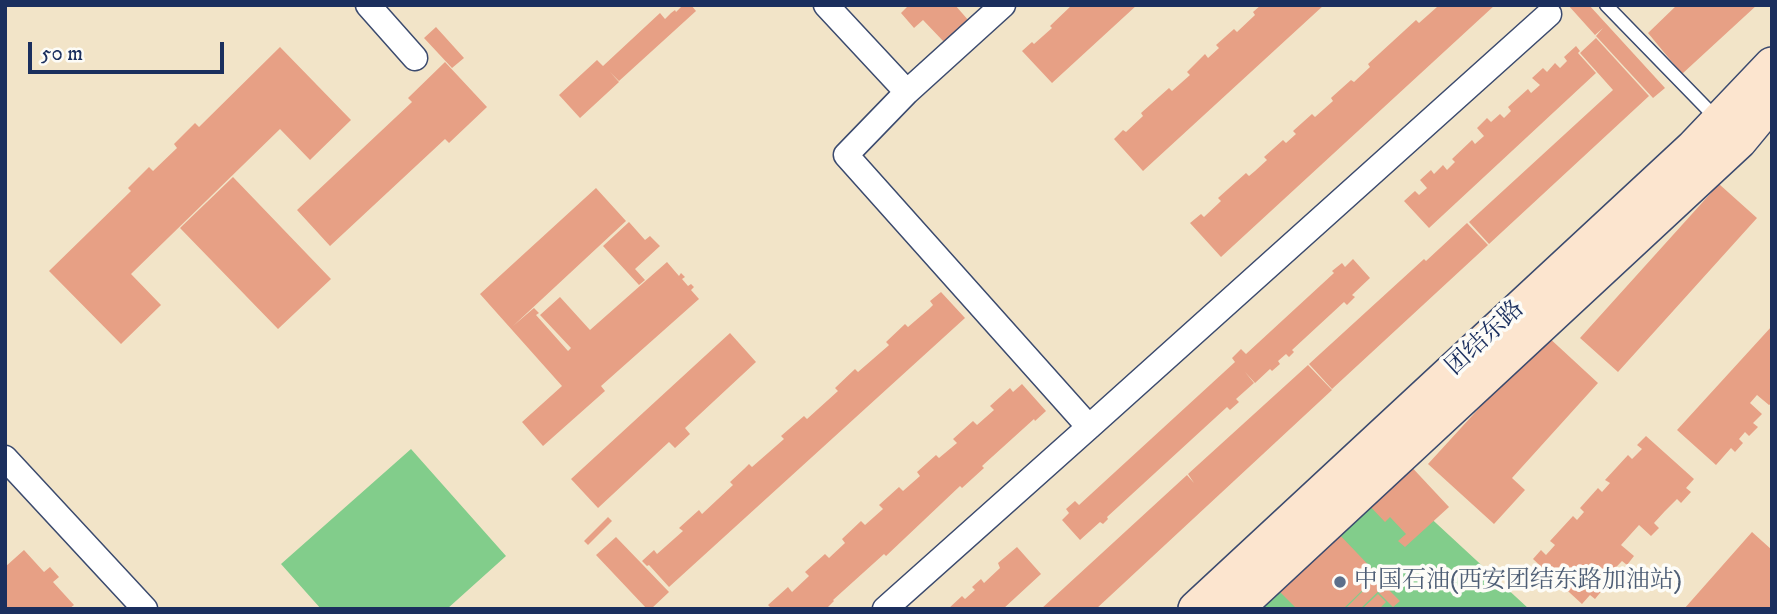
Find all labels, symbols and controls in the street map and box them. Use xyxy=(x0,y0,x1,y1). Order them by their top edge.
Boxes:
scale bar xyxy=(32,28,228,72)
text: 50 m xyxy=(41,41,83,67)
street label: 团结东路 xyxy=(1441,296,1531,382)
place label: 中国石油(西安团结东路加油站) xyxy=(1354,568,1682,596)
marker: 中国石油(西安团结东路加油站) xyxy=(1332,574,1348,590)

